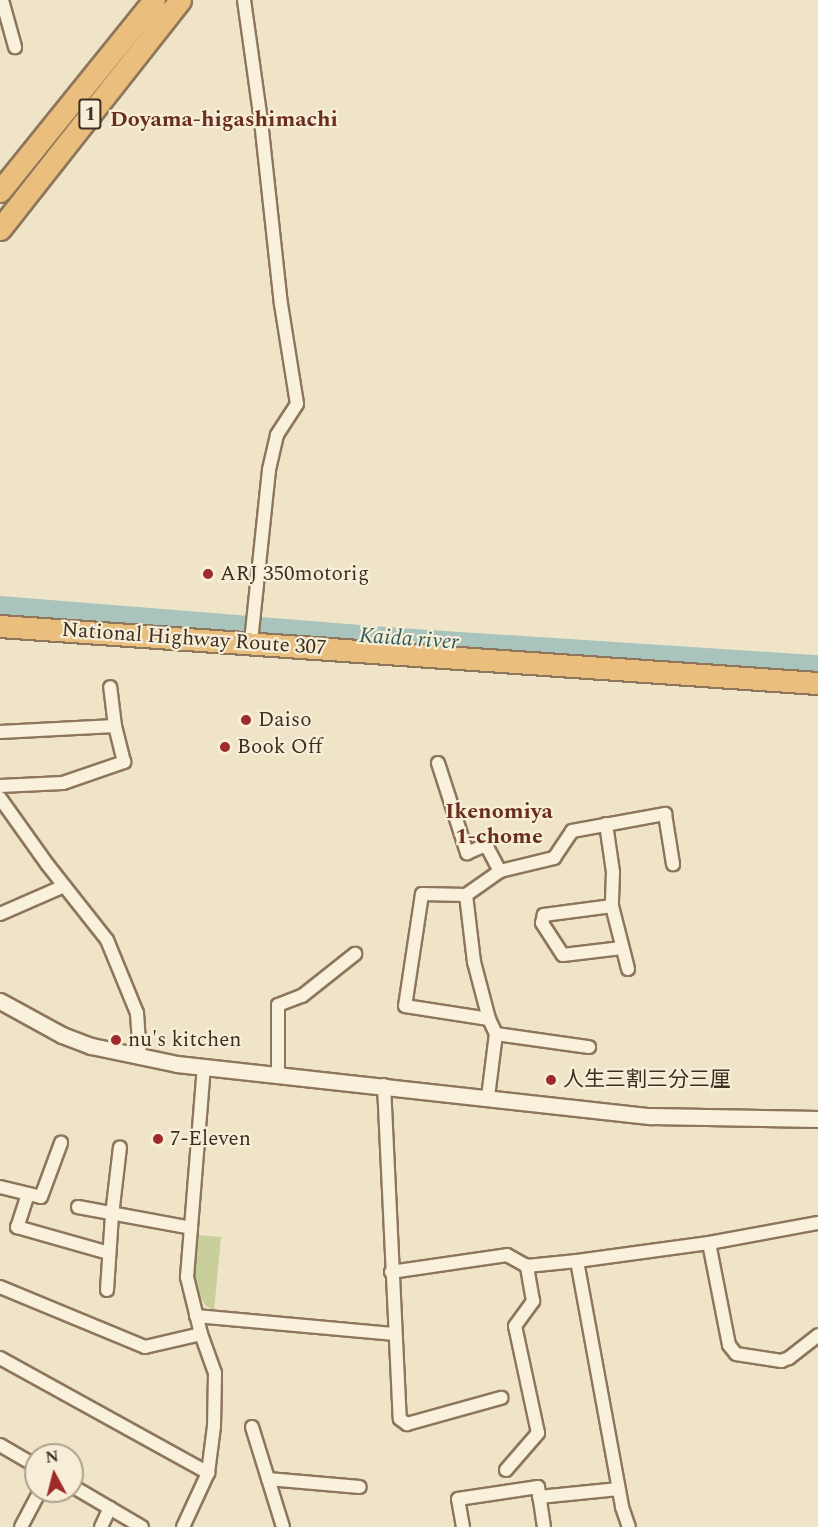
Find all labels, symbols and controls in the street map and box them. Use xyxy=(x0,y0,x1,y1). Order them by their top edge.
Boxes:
road number: 1 xyxy=(78,97,102,131)
district label: Doyama-higashimachi xyxy=(110,107,338,133)
place label: ARJ 350motorig xyxy=(220,561,369,587)
marker: ARJ 350motorig xyxy=(201,567,215,581)
street label: National Highway Route 307 xyxy=(61,617,327,661)
water label: Kaida river xyxy=(358,622,460,656)
place label: Daiso xyxy=(258,707,312,733)
marker: Daiso xyxy=(239,713,253,727)
place label: Book Off xyxy=(237,734,322,760)
marker: Book Off xyxy=(218,740,232,754)
district label: Ikenomiya 1-chome xyxy=(445,798,553,849)
place label: nu's kitchen xyxy=(128,1027,242,1053)
marker: nu's kitchen xyxy=(109,1033,123,1047)
place label: 人生三割三分三厘 xyxy=(563,1067,731,1093)
marker: 人生三割三分三厘 xyxy=(544,1073,558,1087)
place label: 7-Eleven xyxy=(170,1126,251,1152)
marker: 7-Eleven xyxy=(151,1132,165,1146)
north arrow xyxy=(24,1443,84,1503)
text: N xyxy=(44,1444,60,1470)

